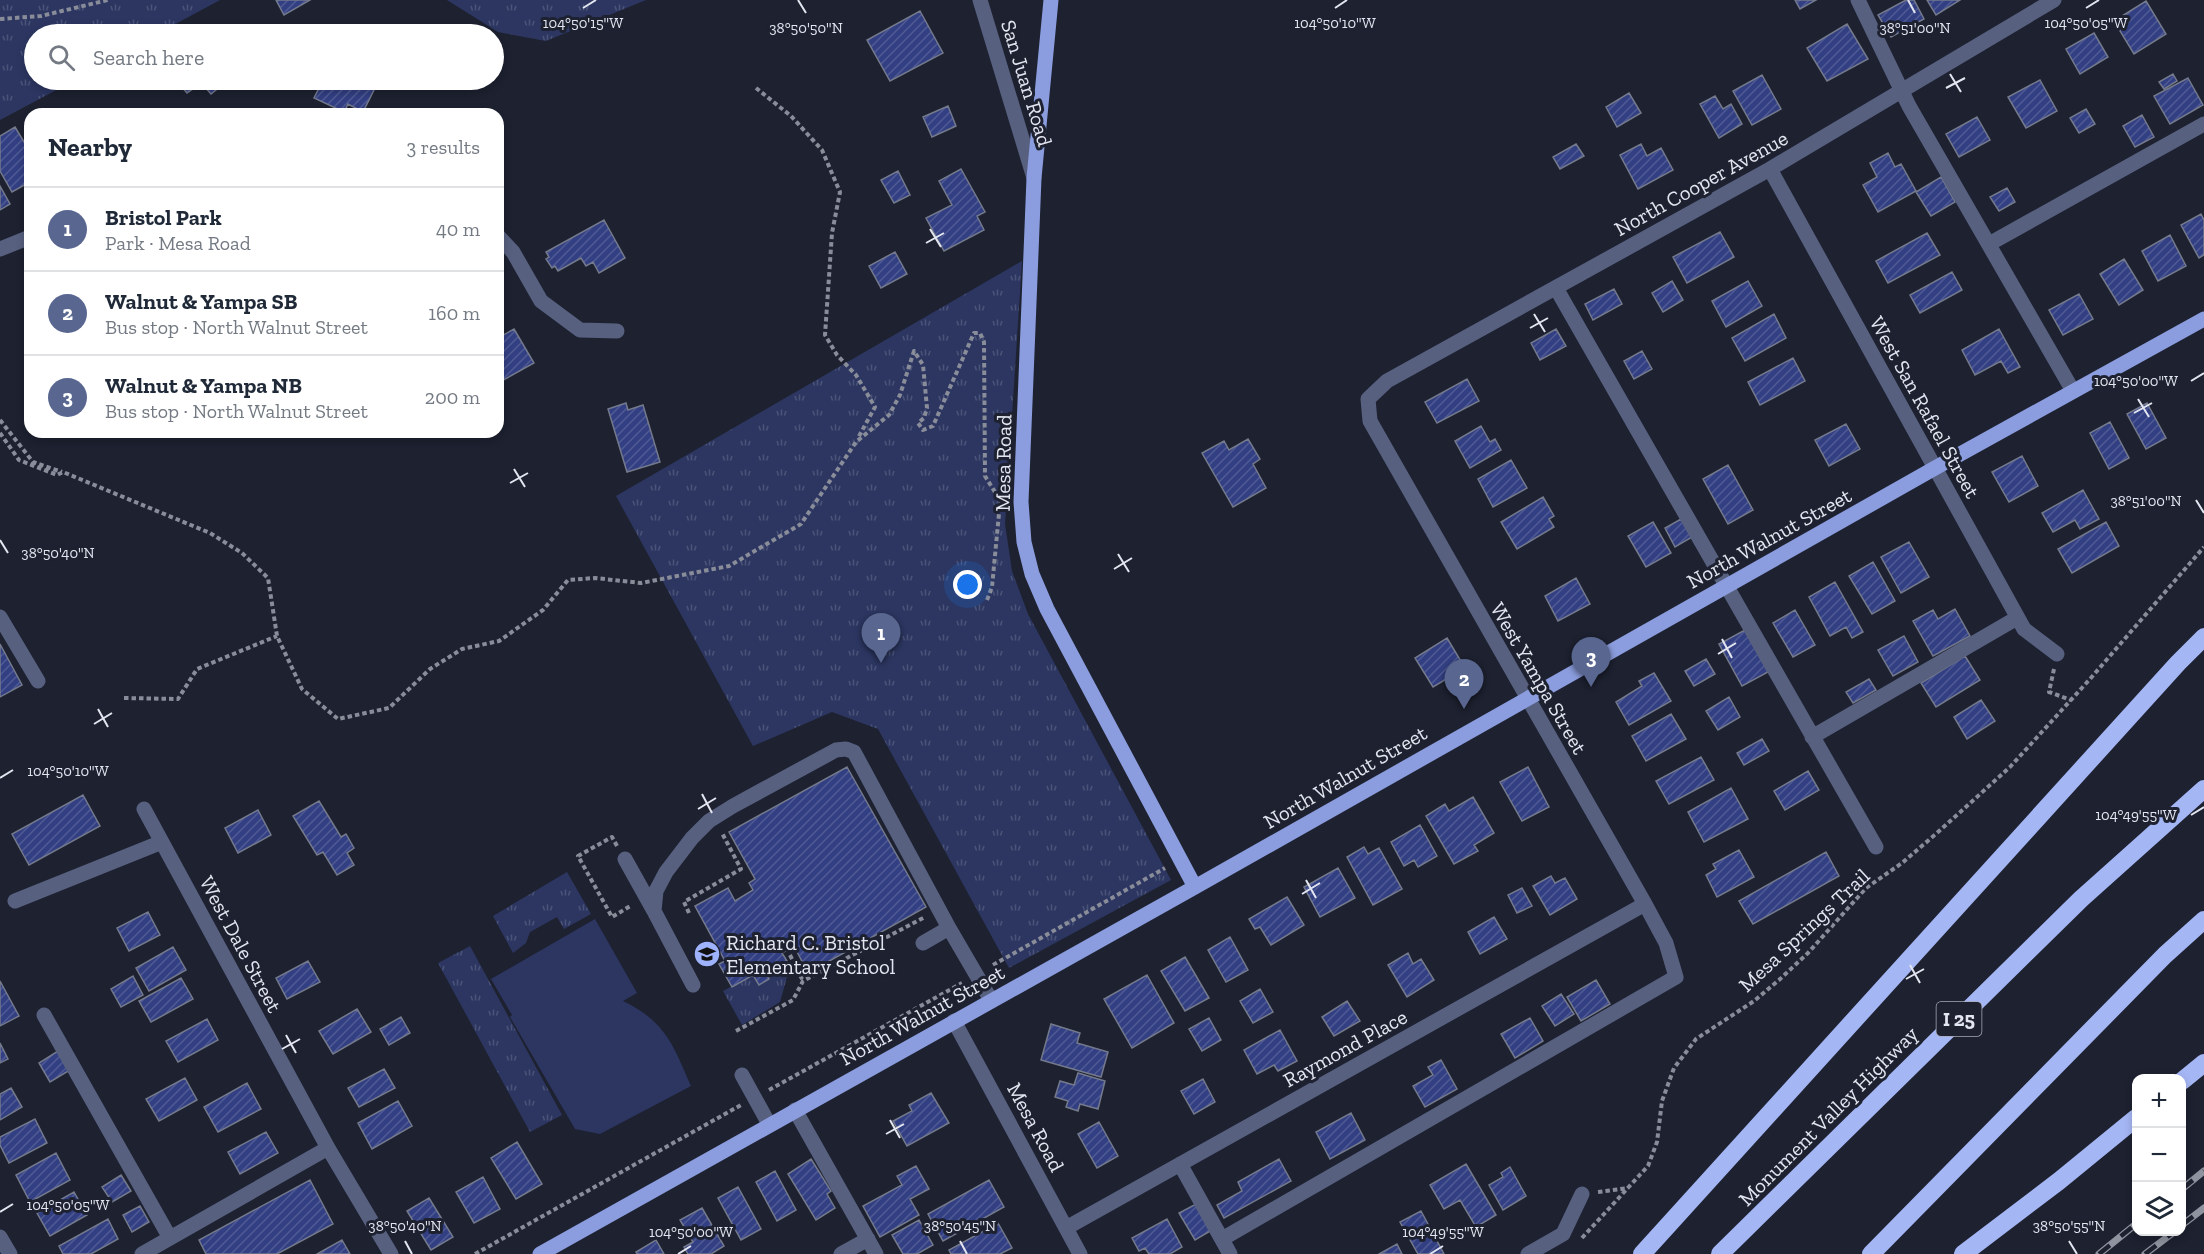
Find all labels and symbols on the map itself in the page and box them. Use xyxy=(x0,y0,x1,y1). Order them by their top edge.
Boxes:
text: 104°50'15"W xyxy=(543,14,623,32)
text: 104°50'10"W xyxy=(1294,14,1376,32)
text: 104°50'05"W xyxy=(2044,14,2128,32)
street label: San Juan Road xyxy=(996,17,1058,150)
text: 38°50'50"N xyxy=(769,19,843,37)
text: 38°51'00"N xyxy=(1879,19,1951,37)
street label: North Cooper Avenue xyxy=(1610,125,1792,241)
street label: West San Rafael Street xyxy=(1865,312,1985,502)
text: 104°50'00"W xyxy=(2094,372,2178,390)
street label: Mesa Road xyxy=(990,414,1016,512)
street label: North Walnut Street xyxy=(1682,482,1856,594)
text: 38°51'00"N xyxy=(2110,492,2182,510)
text: 38°50'40"N xyxy=(21,544,95,562)
your location xyxy=(953,570,982,599)
street label: West Yampa Street xyxy=(1485,598,1593,758)
pin: 1 xyxy=(862,614,900,663)
pin: 3 xyxy=(1572,638,1610,687)
pin: 2 xyxy=(1444,660,1484,709)
street label: North Walnut Street xyxy=(1259,720,1431,834)
text: 104°50'10"W xyxy=(27,762,109,780)
text: 104°49'55"W xyxy=(2095,806,2177,824)
street label: Mesa Springs Trail xyxy=(1733,863,1875,997)
street label: West Dale Street xyxy=(195,872,288,1017)
place label: Richard C. Bristol Elementary School xyxy=(726,930,896,979)
school or university icon: Richard C. Bristol Elementary School xyxy=(692,939,722,969)
street label: North Walnut Street xyxy=(835,959,1009,1071)
road number: I 25 xyxy=(1936,1002,1982,1036)
street label: Raymond Place xyxy=(1279,1004,1412,1092)
street label: Monument Valley Highway xyxy=(1733,1021,1923,1211)
street label: Mesa Road xyxy=(1002,1078,1070,1176)
text: 104°50'05"W xyxy=(26,1196,110,1214)
text: 38°50'40"N xyxy=(368,1217,442,1235)
text: 38°50'45"N xyxy=(924,1217,996,1235)
text: 38°50'55"N xyxy=(2033,1217,2105,1235)
text: 104°50'00"W xyxy=(649,1223,733,1241)
text: 104°49'55"W xyxy=(1402,1223,1484,1241)

